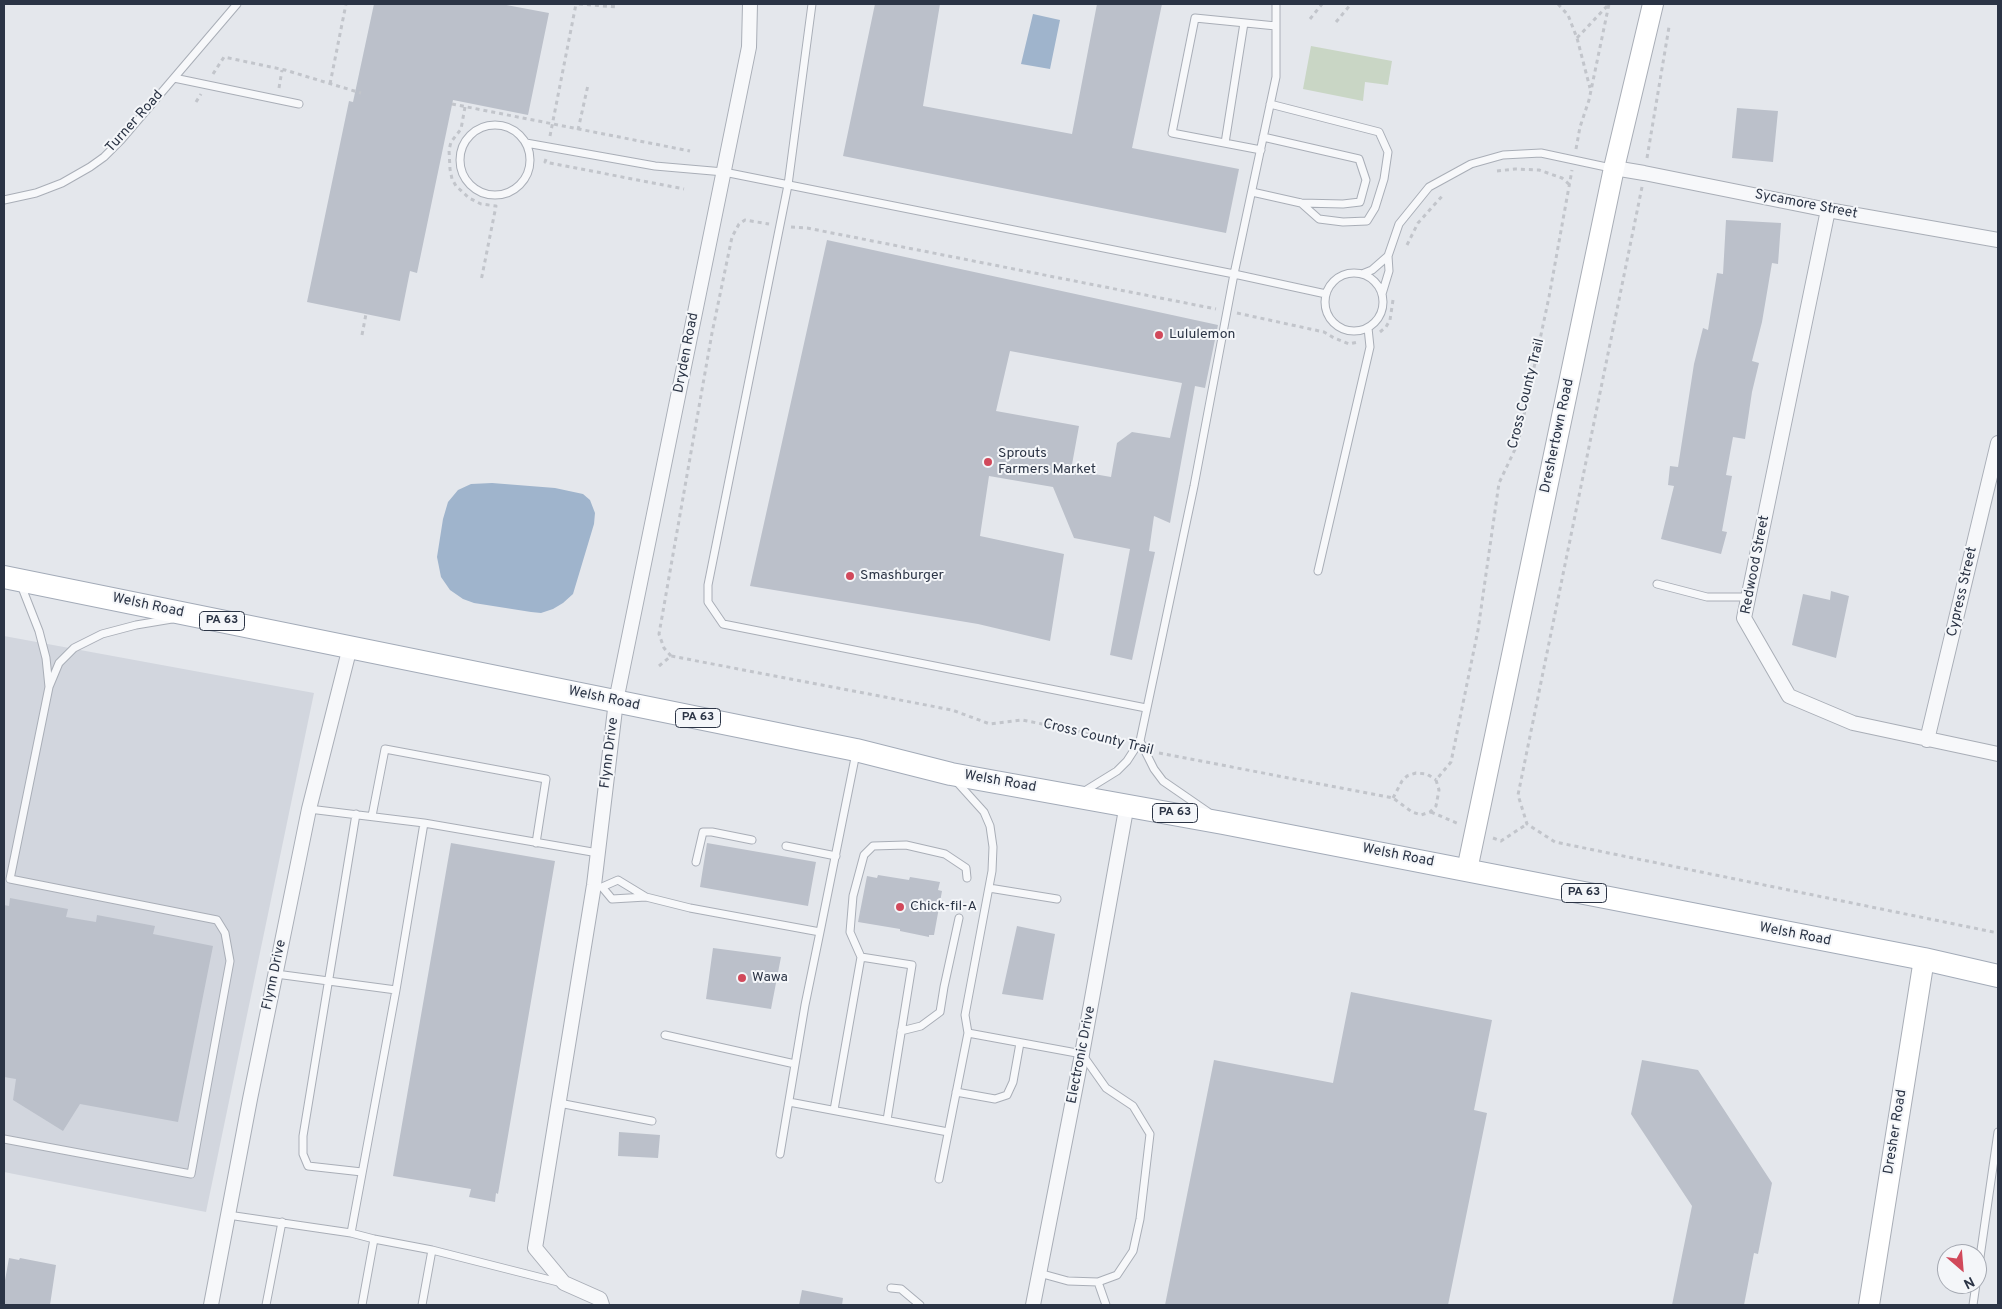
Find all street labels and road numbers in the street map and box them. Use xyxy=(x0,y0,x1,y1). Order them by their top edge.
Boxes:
street label: Turner Road xyxy=(103,87,167,157)
street label: Sycamore Street xyxy=(1753,187,1859,223)
street label: Dryden Road xyxy=(671,311,703,395)
street label: Cross County Trail xyxy=(1505,337,1549,451)
street label: Dreshertown Road xyxy=(1538,377,1578,495)
street label: Redwood Street xyxy=(1738,514,1774,616)
street label: Cypress Street xyxy=(1944,545,1982,639)
street label: Welsh Road xyxy=(111,590,185,622)
road number: PA 63 xyxy=(200,612,244,630)
street label: Welsh Road xyxy=(567,683,641,715)
road number: PA 63 xyxy=(676,708,720,728)
street label: Cross County Trail xyxy=(1041,716,1155,760)
street label: Flynn Drive xyxy=(597,717,623,789)
street label: Welsh Road xyxy=(963,767,1037,797)
road number: PA 63 xyxy=(1152,804,1198,822)
street label: Welsh Road xyxy=(1361,841,1435,871)
road number: PA 63 xyxy=(1562,884,1606,902)
street label: Welsh Road xyxy=(1758,920,1832,950)
street label: Flynn Drive xyxy=(259,938,291,1012)
street label: Electronic Drive xyxy=(1064,1005,1100,1105)
street label: Dresher Road xyxy=(1881,1088,1911,1176)

